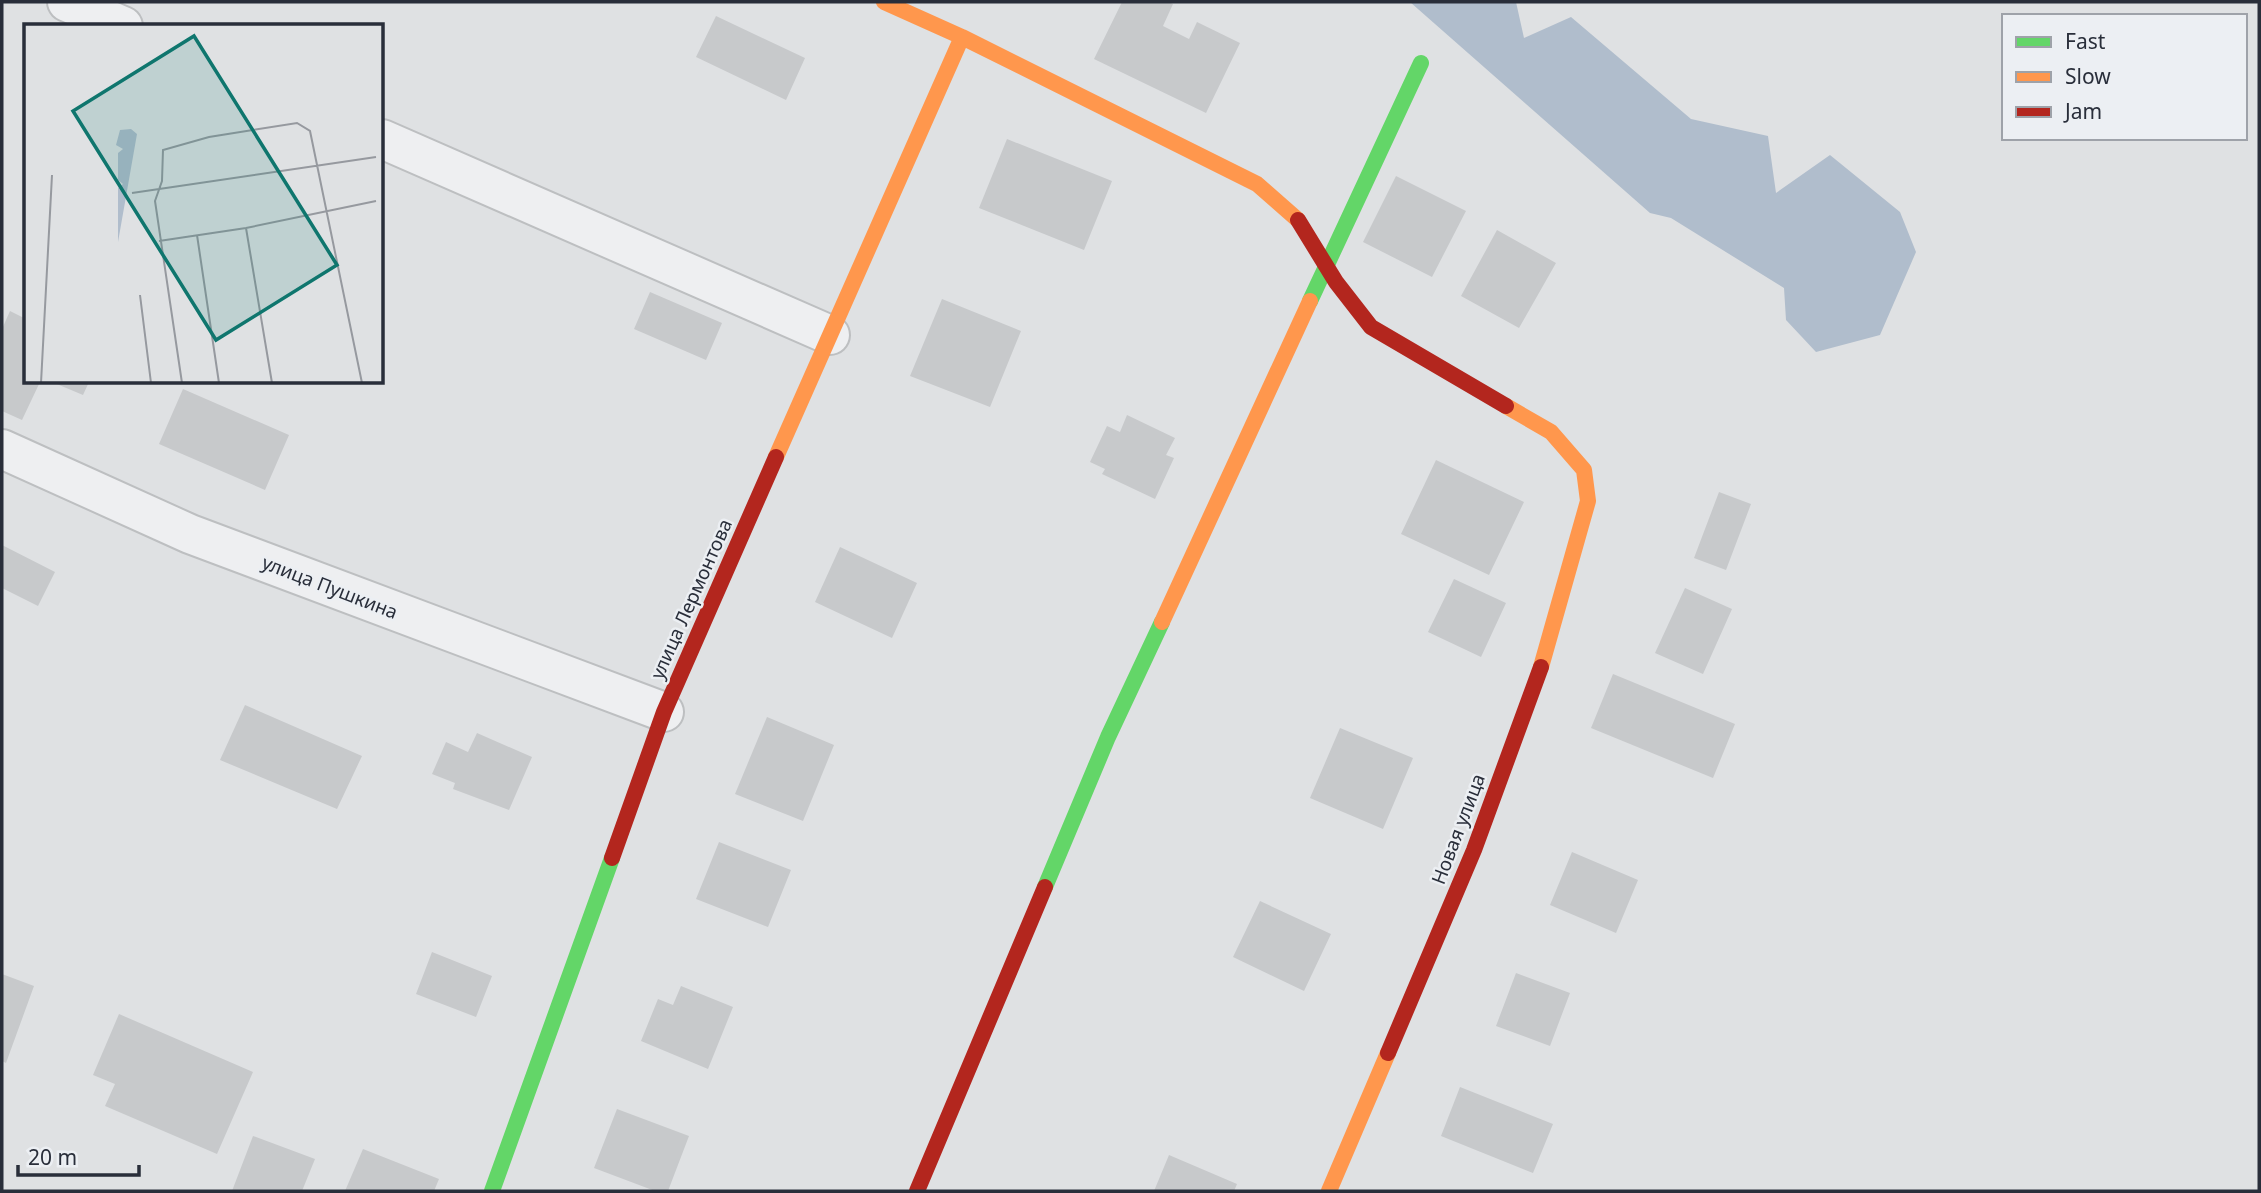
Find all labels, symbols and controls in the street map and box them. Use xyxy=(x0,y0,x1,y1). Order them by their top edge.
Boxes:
legend xyxy=(2002,14,2247,140)
inset map xyxy=(24,24,383,383)
text: Fast xyxy=(2065,27,2106,55)
text: Slow xyxy=(2065,62,2111,90)
text: Jam xyxy=(2063,97,2102,125)
street label: улица Лермонтова xyxy=(644,515,738,683)
street label: улица Пушкина xyxy=(258,549,402,625)
street label: Новая улица xyxy=(1425,770,1491,888)
scale bar xyxy=(18,1134,138,1178)
text: 20 m xyxy=(28,1143,77,1171)

